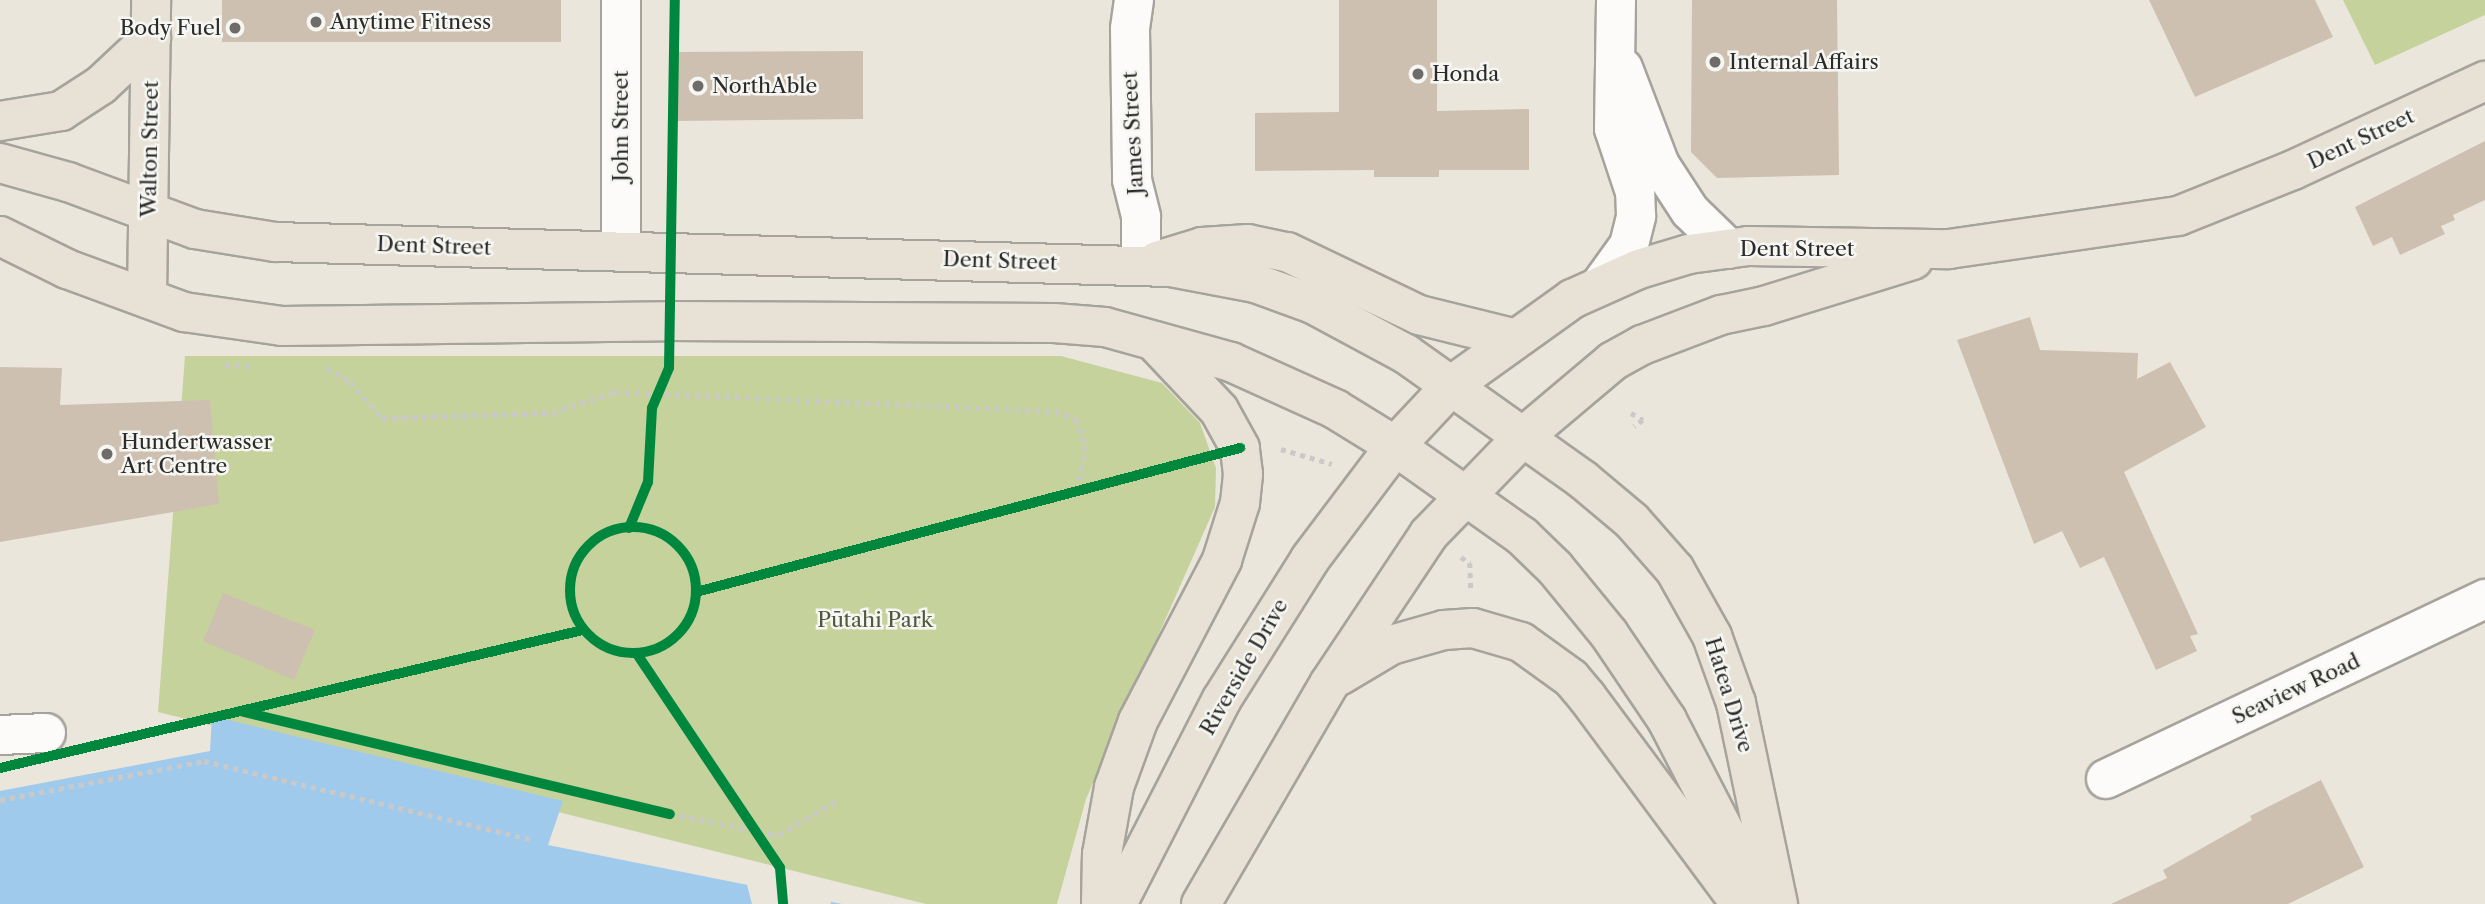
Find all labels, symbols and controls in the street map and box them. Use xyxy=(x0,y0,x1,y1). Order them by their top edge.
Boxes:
place label: Anytime Fitness xyxy=(330,9,491,35)
marker: Anytime Fitness xyxy=(308,14,324,30)
place label: Body Fuel xyxy=(119,15,221,41)
marker: Body Fuel xyxy=(227,20,243,36)
place label: Internal Affairs xyxy=(1729,49,1880,75)
marker: Internal Affairs xyxy=(1707,54,1723,70)
place label: Honda xyxy=(1432,61,1499,87)
marker: Honda xyxy=(1410,66,1426,82)
street label: John Street xyxy=(608,70,634,182)
street label: James Street xyxy=(1117,71,1149,195)
place label: NorthAble xyxy=(712,73,817,99)
marker: NorthAble xyxy=(690,78,706,94)
street label: Walton Street xyxy=(136,80,164,218)
street label: Dent Street xyxy=(2304,103,2418,175)
street label: Dent Street xyxy=(376,231,492,261)
street label: Dent Street xyxy=(1740,236,1854,262)
street label: Dent Street xyxy=(942,246,1058,276)
place label: Hundertwasser Art Centre xyxy=(121,429,272,479)
marker: Hundertwasser Art Centre xyxy=(99,446,115,462)
street label: Riverside Drive xyxy=(1195,594,1293,740)
park label: Pūtahi Park xyxy=(817,607,933,633)
street label: Hatea Drive xyxy=(1700,634,1758,756)
street label: Seaview Road xyxy=(2228,648,2364,730)

